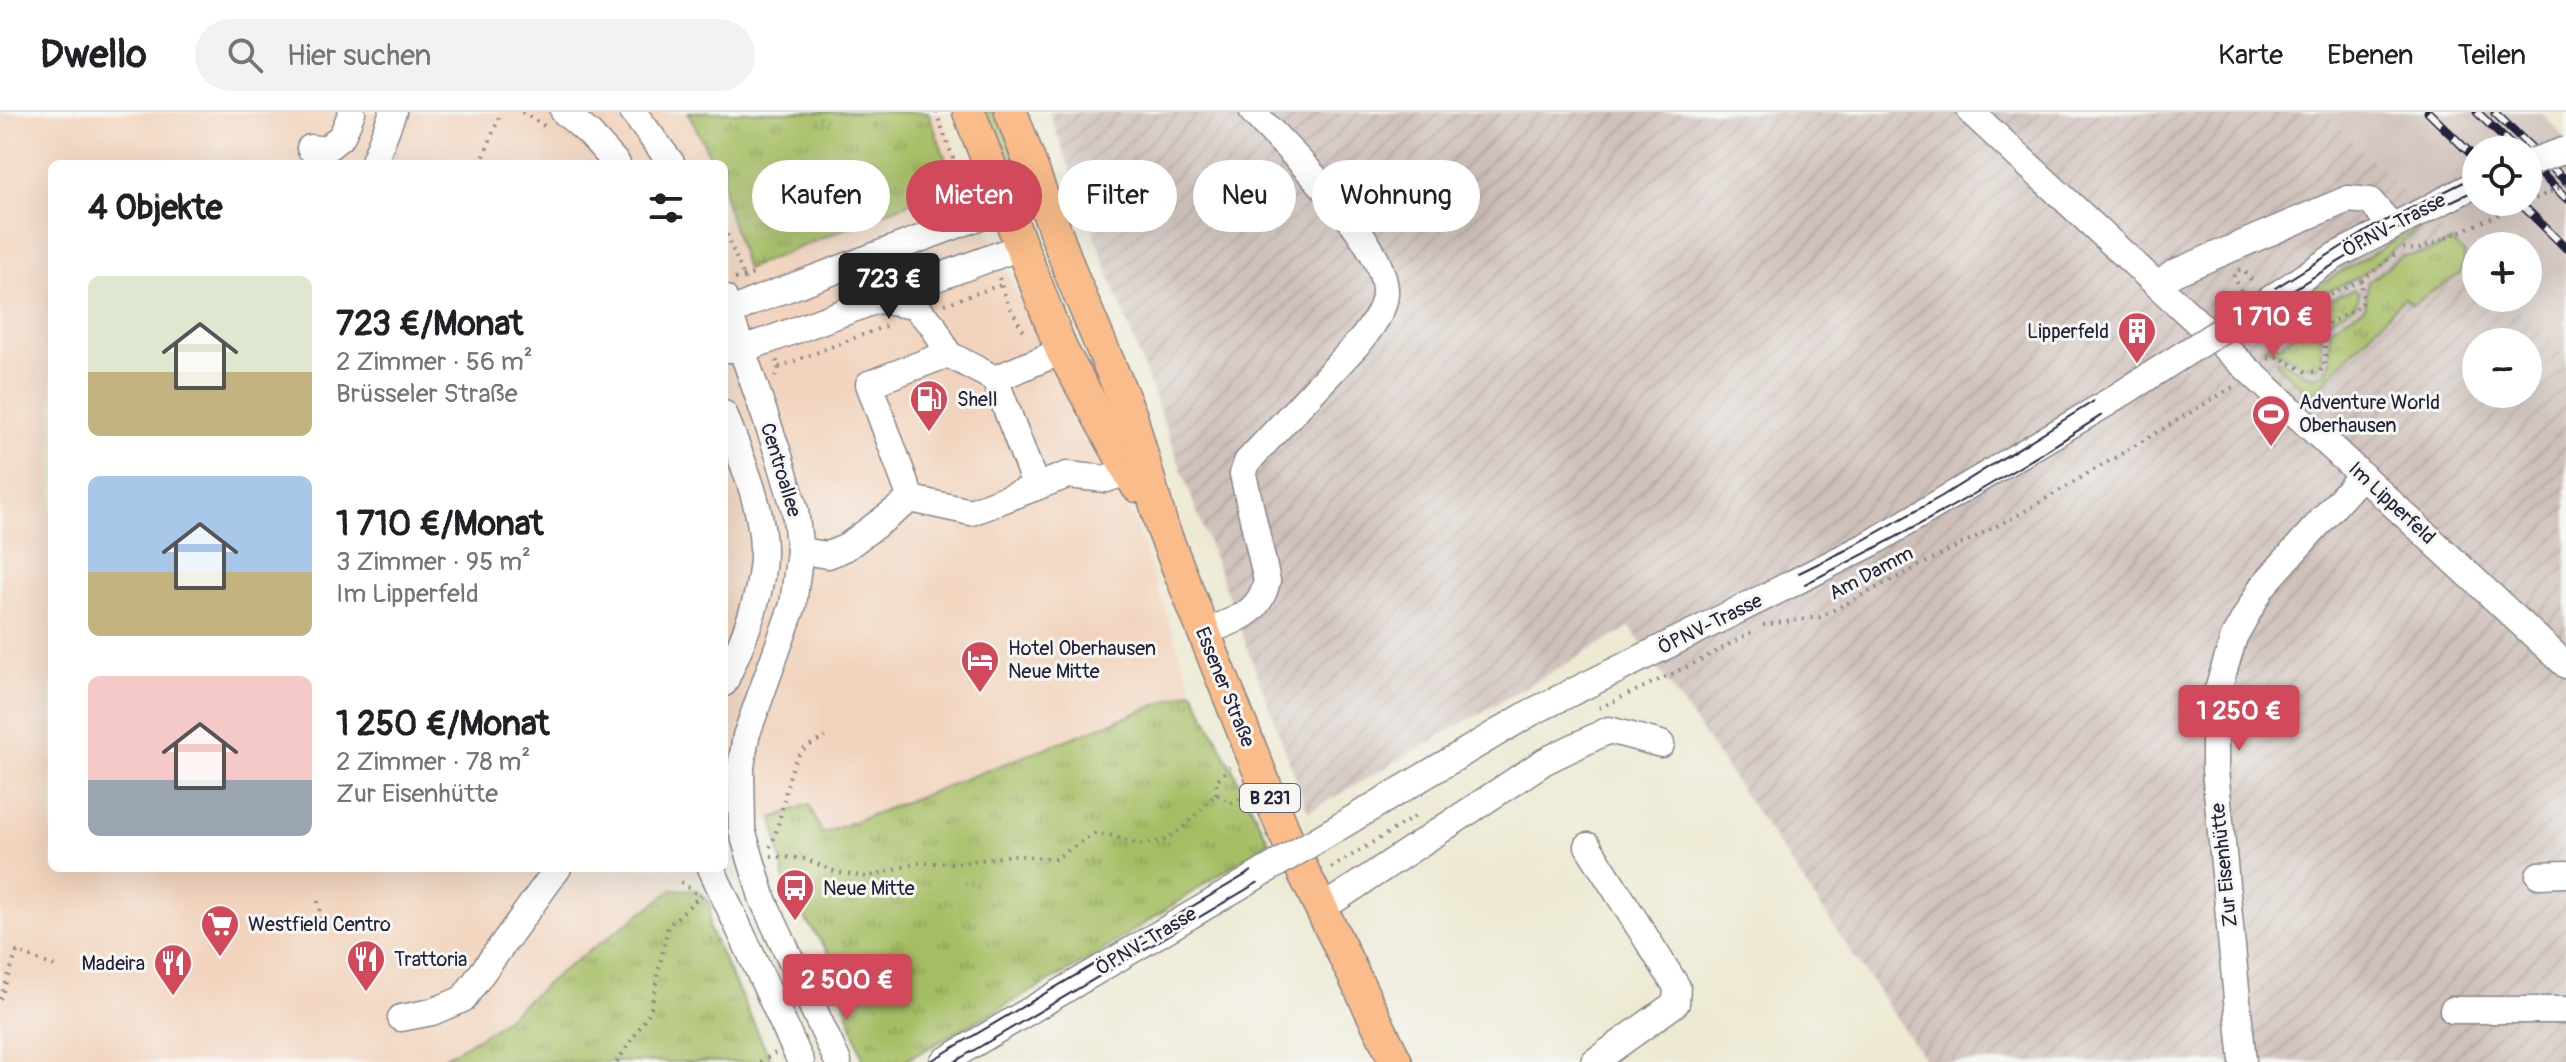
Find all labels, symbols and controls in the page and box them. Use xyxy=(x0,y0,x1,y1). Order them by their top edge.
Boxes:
search box xyxy=(195,19,755,91)
text: Dwello xyxy=(40,31,147,79)
icon: search xyxy=(223,33,267,77)
text: Hier suchen xyxy=(287,37,431,74)
text: Karte xyxy=(2218,38,2283,73)
text: Ebenen xyxy=(2327,38,2414,73)
text: Teilen xyxy=(2458,38,2526,73)
map controls xyxy=(2462,136,2542,408)
button: locate xyxy=(2462,136,2542,216)
chip: Kaufen xyxy=(752,160,890,232)
chip: Mieten xyxy=(906,160,1042,232)
chip: Filter xyxy=(1058,160,1177,232)
chip: Neu xyxy=(1193,160,1296,232)
chip: Wohnung xyxy=(1312,160,1480,232)
icon: filters xyxy=(644,186,688,230)
text: 4 Objekte xyxy=(88,187,223,230)
street label: ÖPNV-Trasse xyxy=(2338,187,2450,263)
button: + xyxy=(2462,232,2542,312)
pin: 723 € xyxy=(833,253,945,321)
text: 723 € xyxy=(857,263,921,295)
pin: 1 710 € xyxy=(2199,291,2347,359)
text: 1 710 € xyxy=(2233,301,2313,333)
text: 723 €/Monat xyxy=(336,303,523,346)
icon: home xyxy=(152,308,248,404)
building icon: Lipperfeld xyxy=(2116,310,2158,365)
place label: Lipperfeld xyxy=(2027,319,2109,344)
button: − xyxy=(2462,328,2542,408)
text: 2 Zimmer · 56 m² xyxy=(336,346,533,378)
text: Brüsseler Straße xyxy=(336,378,517,410)
fuel station icon: Shell xyxy=(908,378,950,433)
place label: Shell xyxy=(957,387,997,412)
place label: Adventure World Oberhausen xyxy=(2299,390,2440,438)
sports icon: Adventure World Oberhausen xyxy=(2250,393,2292,448)
street label: Centroallee xyxy=(755,420,807,520)
street label: Im Lipperfeld xyxy=(2343,456,2441,550)
text: 1 710 €/Monat xyxy=(336,503,543,546)
icon: home xyxy=(152,508,248,604)
street label: Am Damm xyxy=(1824,540,1918,606)
text: 3 Zimmer · 95 m² xyxy=(336,546,531,578)
text: Im Lipperfeld xyxy=(336,578,479,610)
street label: ÖPNV-Trasse xyxy=(1654,588,1766,660)
street label: Essener Straße xyxy=(1190,623,1260,751)
place label: Hotel Oberhausen Neue Mitte xyxy=(1008,636,1156,684)
hotel icon: Hotel Oberhausen Neue Mitte xyxy=(959,639,1001,694)
pin: 1 250 € xyxy=(2165,685,2313,753)
text: 1 250 € xyxy=(2197,695,2282,727)
text: 1 250 €/Monat xyxy=(336,703,550,746)
icon: home xyxy=(152,708,248,804)
text: 2 Zimmer · 78 m² xyxy=(336,746,530,778)
text: Zur Eisenhütte xyxy=(336,778,498,810)
road number: B 231 xyxy=(1240,784,1300,812)
street label: Zur Eisenhütte xyxy=(2205,802,2243,928)
bus stop icon: Neue Mitte xyxy=(774,867,816,922)
place label: Neue Mitte xyxy=(823,876,915,901)
street label: ÖPNV-Trasse xyxy=(1091,901,1201,981)
supermarket icon: Westfield Centro xyxy=(199,903,241,958)
place label: Westfield Centro xyxy=(248,912,391,937)
restaurant icon: Trattoria xyxy=(345,938,387,993)
restaurant icon: Madeira xyxy=(152,942,194,997)
place label: Trattoria xyxy=(394,947,467,972)
place label: Madeira xyxy=(81,951,145,976)
pin: 2 500 € xyxy=(773,954,921,1022)
text: 2 500 € xyxy=(801,964,893,996)

